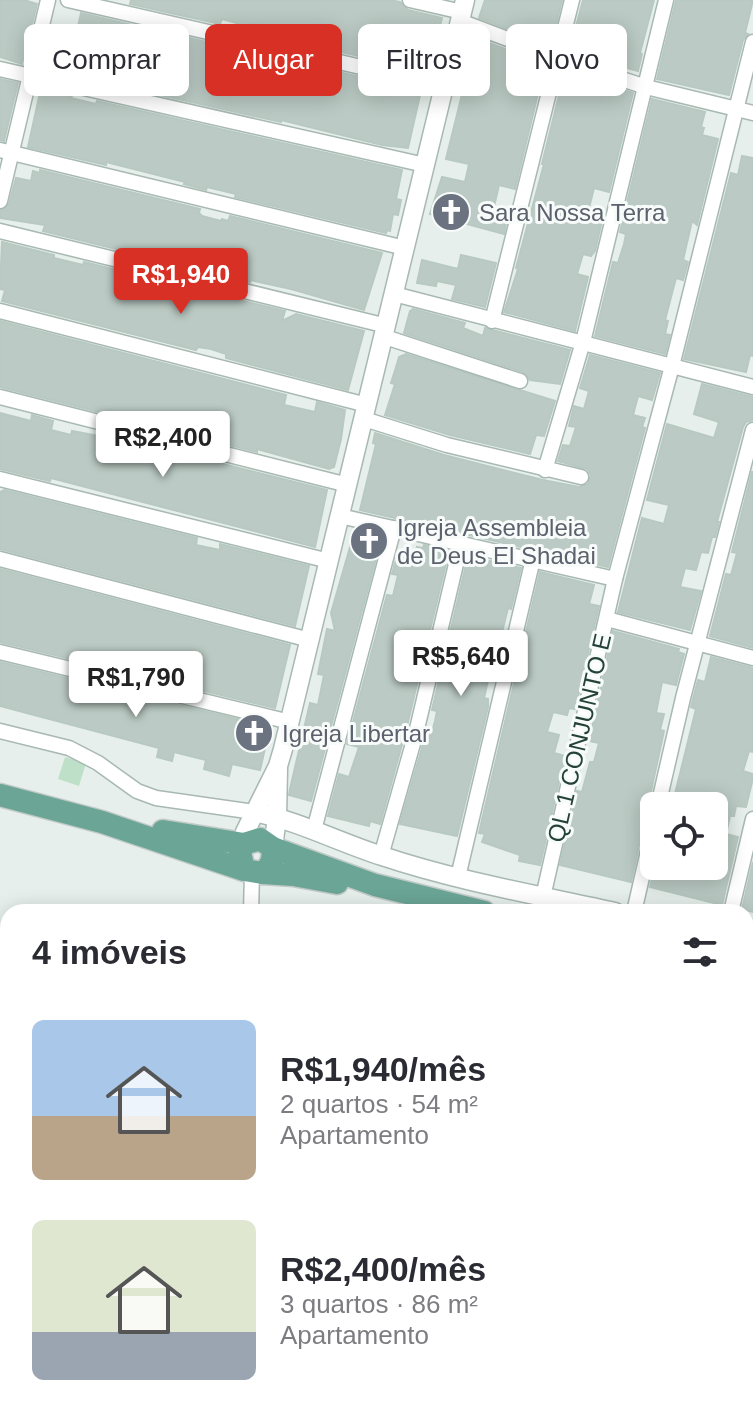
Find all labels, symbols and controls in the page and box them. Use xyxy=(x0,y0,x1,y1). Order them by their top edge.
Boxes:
chip: Comprar xyxy=(24,24,189,96)
chip: Alugar xyxy=(205,24,342,96)
chip: Filtros xyxy=(358,24,490,96)
chip: Novo xyxy=(506,24,627,96)
church icon: Sara Nossa Terra xyxy=(430,191,472,233)
place label: Sara Nossa Terra xyxy=(479,199,666,226)
pin: R$1,940 xyxy=(107,248,255,316)
text: R$1,940 xyxy=(132,259,230,289)
pin: R$2,400 xyxy=(89,411,237,479)
text: R$2,400 xyxy=(114,422,212,452)
place label: Igreja Assembleia de Deus El Shadai xyxy=(397,514,596,569)
church icon: Igreja Assembleia de Deus El Shadai xyxy=(348,520,390,562)
pin: R$5,640 xyxy=(387,630,535,698)
street label: QL 1 CONJUNTO E xyxy=(542,631,616,845)
text: R$5,640 xyxy=(412,641,510,671)
pin: R$1,790 xyxy=(62,651,210,719)
text: R$1,790 xyxy=(87,662,185,692)
church icon: Igreja Libertar xyxy=(233,712,275,754)
place label: Igreja Libertar xyxy=(282,720,430,747)
map controls xyxy=(640,792,728,880)
button: locate xyxy=(640,792,728,880)
icon: filters xyxy=(678,930,722,974)
text: 4 imóveis xyxy=(32,933,187,971)
text: R$1,940/mês xyxy=(280,1050,486,1088)
icon: home xyxy=(96,1052,192,1148)
text: 2 quartos · 54 m² xyxy=(280,1089,478,1119)
text: Apartamento xyxy=(280,1120,429,1150)
text: R$2,400/mês xyxy=(280,1250,486,1288)
icon: home xyxy=(96,1252,192,1348)
text: 3 quartos · 86 m² xyxy=(280,1289,478,1319)
text: Apartamento xyxy=(280,1320,429,1350)

